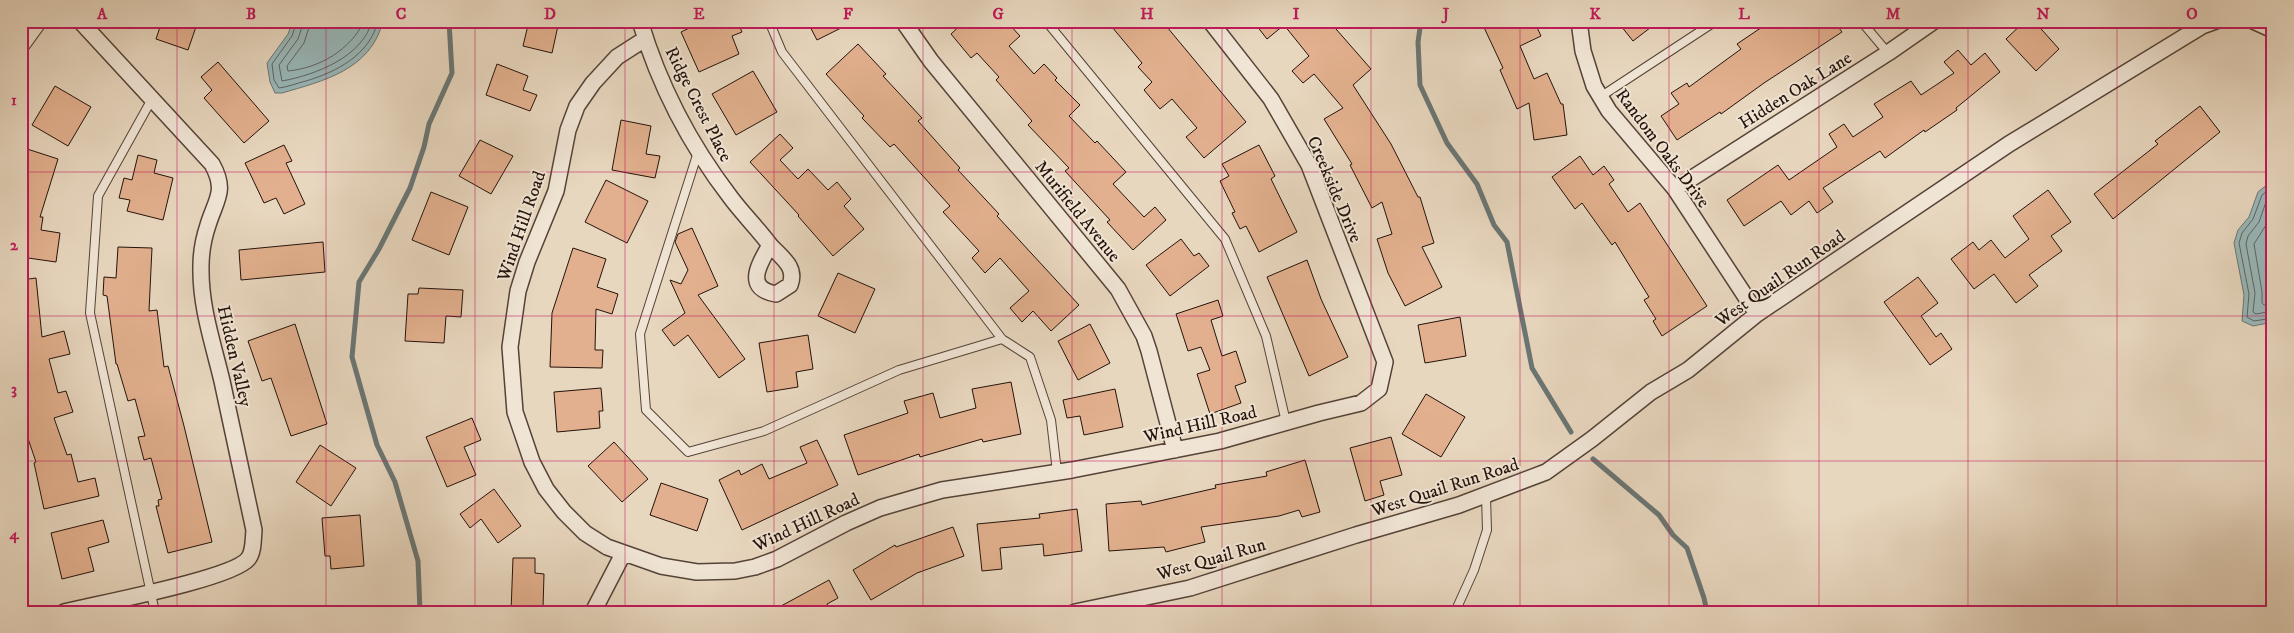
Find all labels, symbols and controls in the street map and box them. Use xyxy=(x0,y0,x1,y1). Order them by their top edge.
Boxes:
text: A xyxy=(96,4,108,24)
text: B xyxy=(246,4,256,24)
text: C xyxy=(396,4,406,24)
text: D xyxy=(544,4,556,24)
text: E xyxy=(693,4,705,24)
text: F xyxy=(843,4,853,24)
text: G xyxy=(992,4,1004,24)
text: H xyxy=(1140,4,1154,24)
text: I xyxy=(1293,4,1300,24)
text: J xyxy=(1441,4,1450,24)
text: K xyxy=(1589,4,1601,24)
text: L xyxy=(1738,4,1750,24)
text: M xyxy=(1886,4,1901,24)
text: N xyxy=(2036,4,2050,24)
text: O xyxy=(2186,4,2198,24)
street label: Ridge Crest Place xyxy=(660,43,737,166)
street label: Hidden Oak Lane xyxy=(1735,47,1856,134)
street label: Random Oaks Drive xyxy=(1610,85,1714,212)
text: 1 xyxy=(11,90,17,110)
street label: Creekside Drive xyxy=(1302,133,1366,246)
street label: Murifield Avenue xyxy=(1030,157,1125,267)
street label: Wind Hill Road xyxy=(492,168,551,285)
street label: West Quail Run Road xyxy=(1711,226,1850,332)
text: 2 xyxy=(10,235,19,255)
street label: Hidden Valley xyxy=(212,304,256,409)
text: 3 xyxy=(11,379,17,399)
street label: Wind Hill Road xyxy=(1141,401,1259,449)
street label: West Quail Run Road xyxy=(1368,454,1522,522)
street label: Wind Hill Road xyxy=(749,489,863,558)
text: 4 xyxy=(8,524,19,544)
street label: West Quail Run xyxy=(1153,534,1269,586)

